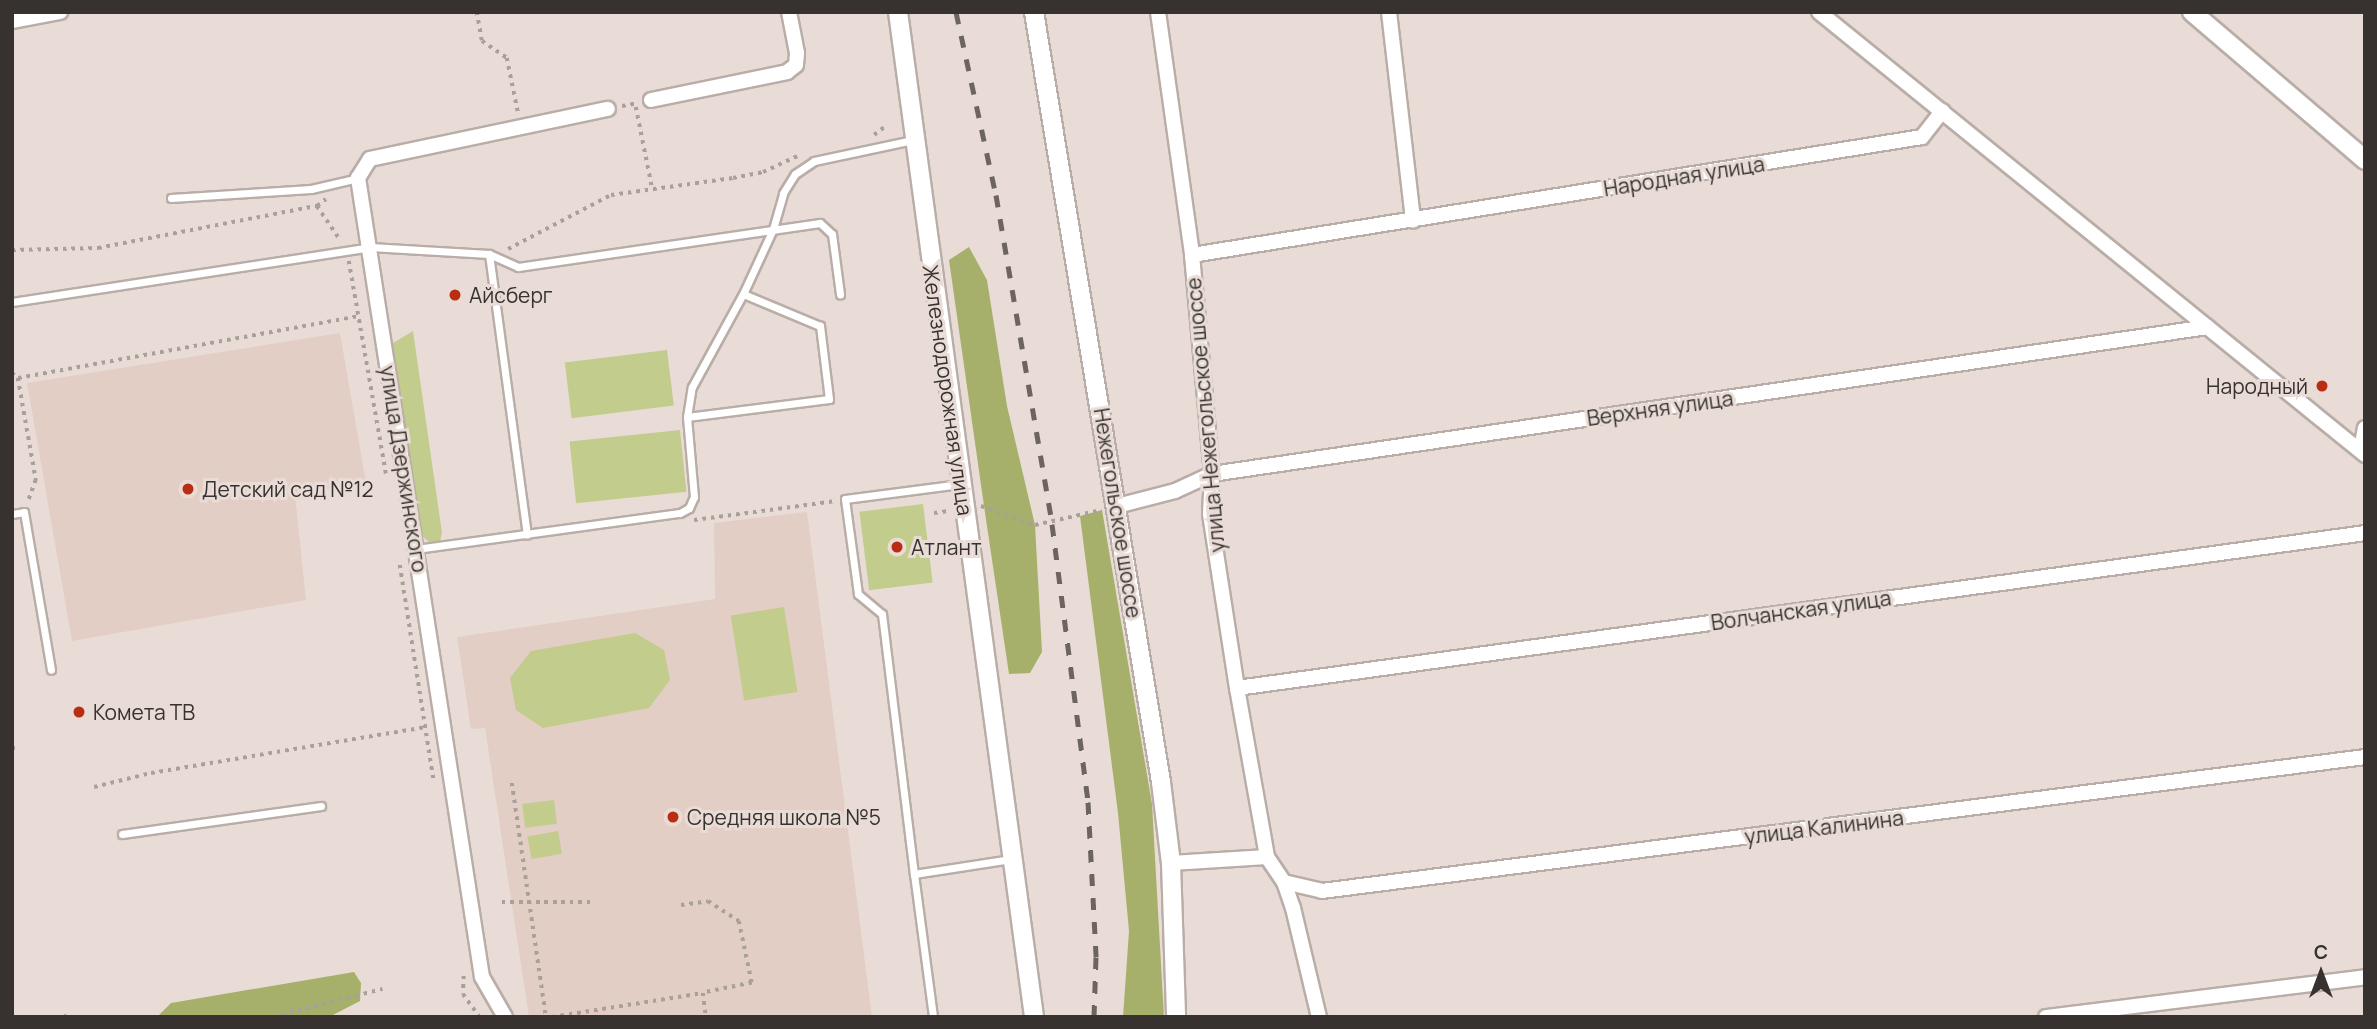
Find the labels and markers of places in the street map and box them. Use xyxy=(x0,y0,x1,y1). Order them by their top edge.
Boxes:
place label: Айсберг xyxy=(469,282,553,308)
marker: Айсберг xyxy=(447,287,463,303)
place label: Народный xyxy=(2206,373,2308,399)
marker: Народный xyxy=(2314,378,2330,394)
place label: Детский сад №12 xyxy=(202,476,374,502)
marker: Детский сад №12 xyxy=(180,481,196,497)
place label: Атлант xyxy=(911,534,982,560)
marker: Атлант xyxy=(889,539,905,555)
place label: Комета ТВ xyxy=(93,699,195,725)
marker: Комета ТВ xyxy=(71,704,87,720)
place label: Средняя школа №5 xyxy=(687,804,881,830)
marker: Средняя школа №5 xyxy=(665,809,681,825)

